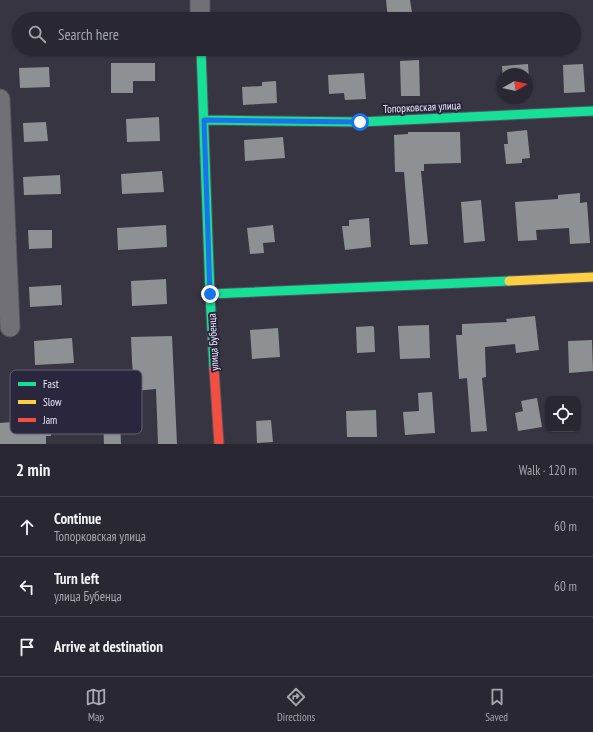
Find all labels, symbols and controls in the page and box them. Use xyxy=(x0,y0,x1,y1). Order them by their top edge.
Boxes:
search box xyxy=(12,12,581,56)
icon: search xyxy=(26,23,48,45)
text: Search here xyxy=(58,25,119,44)
north arrow xyxy=(497,68,533,104)
street label: Топорковская улица xyxy=(383,98,461,116)
route start xyxy=(351,113,369,131)
route end xyxy=(201,285,219,303)
street label: улица Бубенца xyxy=(205,313,221,371)
legend xyxy=(10,370,142,434)
text: Fast xyxy=(43,377,59,391)
text: Slow xyxy=(43,395,62,409)
map controls xyxy=(545,396,581,432)
button: locate xyxy=(545,396,581,432)
text: Jam xyxy=(42,413,57,427)
text: 2 min xyxy=(16,459,50,481)
text: Walk · 120 m xyxy=(519,462,577,479)
text: Continue xyxy=(54,509,101,528)
icon: ahead xyxy=(16,516,38,538)
text: 60 m xyxy=(554,518,577,535)
text: Топорковская улица xyxy=(54,528,146,545)
text: Turn left xyxy=(54,569,99,588)
icon: left xyxy=(16,576,38,598)
text: 60 m xyxy=(554,578,577,595)
text: улица Бубенца xyxy=(54,588,122,605)
icon: arrive xyxy=(16,636,38,658)
text: Arrive at destination xyxy=(54,637,163,656)
tab: Map xyxy=(85,686,107,724)
tab: Directions xyxy=(277,686,315,724)
tab: Saved xyxy=(485,686,508,724)

